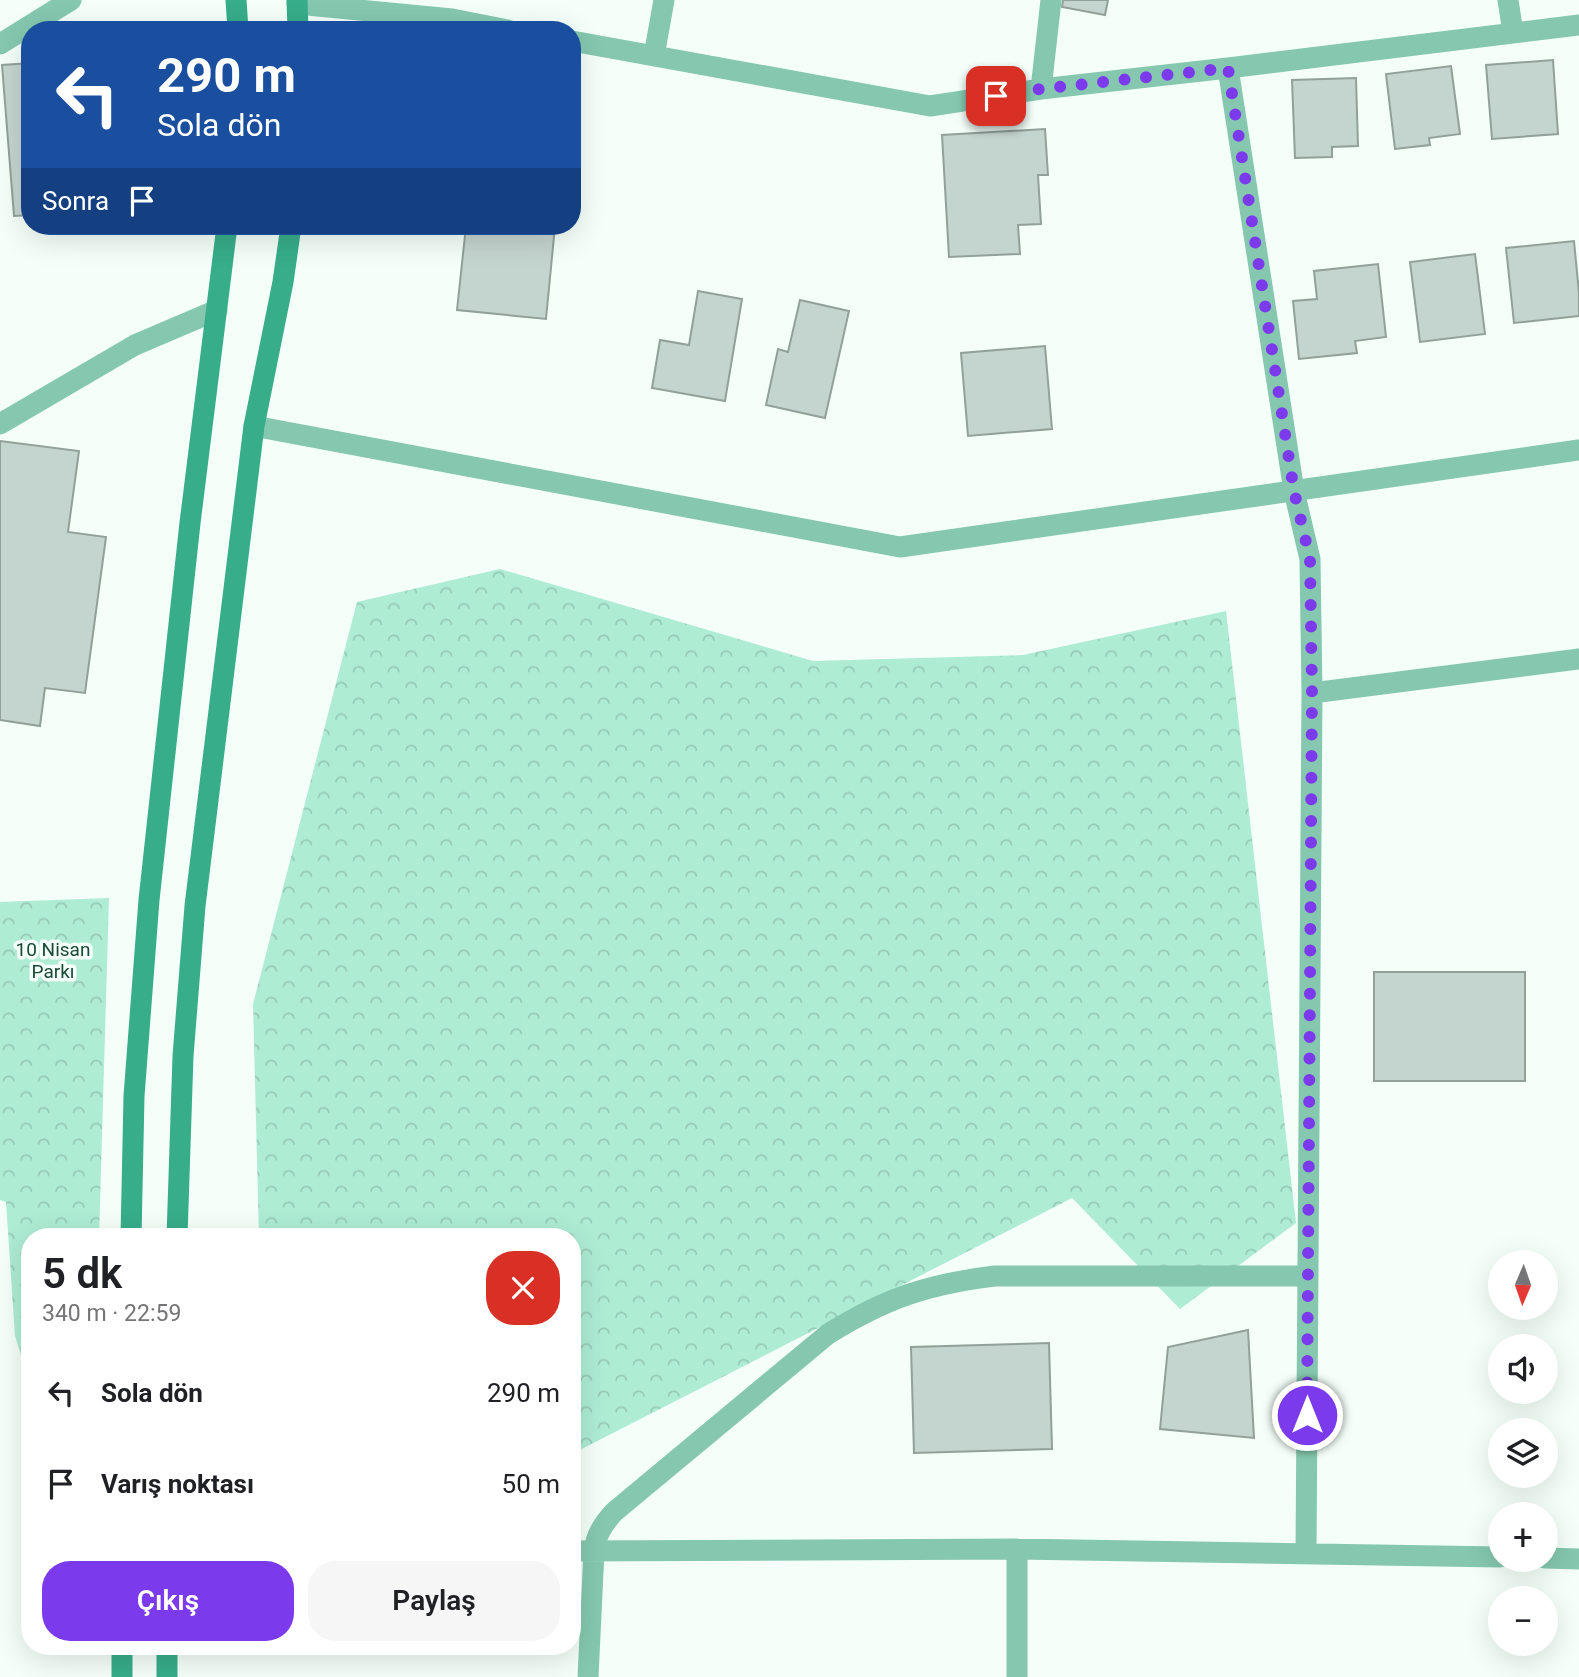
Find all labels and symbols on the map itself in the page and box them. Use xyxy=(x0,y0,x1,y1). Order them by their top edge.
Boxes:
pin xyxy=(966,66,1026,126)
park label: 10 Nisan Parkı xyxy=(16,938,90,983)
north arrow xyxy=(1488,1250,1558,1320)
position arrow xyxy=(1270,1378,1344,1452)

